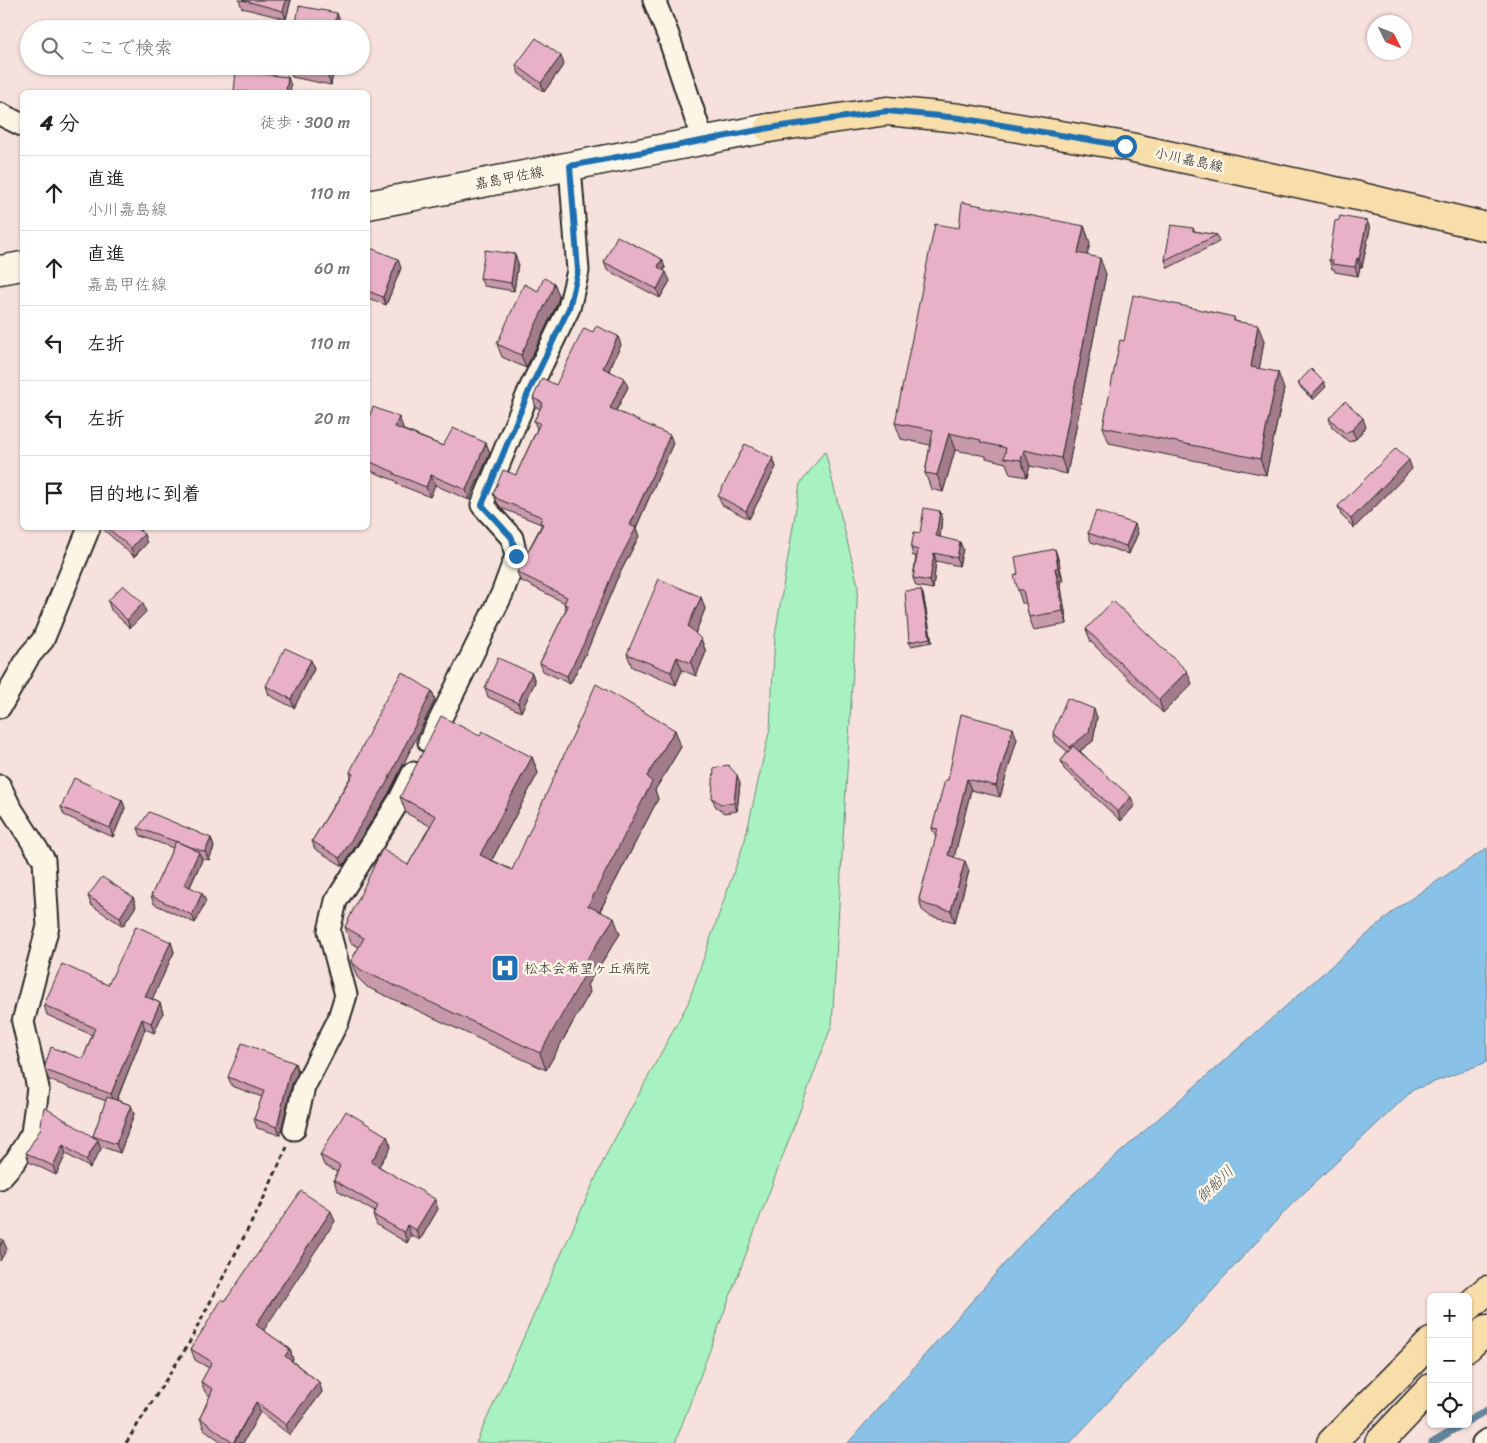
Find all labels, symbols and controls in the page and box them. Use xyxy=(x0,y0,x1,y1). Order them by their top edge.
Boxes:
north arrow xyxy=(1367,15,1412,60)
search box xyxy=(20,20,370,75)
text: ここで検索 xyxy=(78,31,173,64)
icon: search xyxy=(38,34,66,62)
text: 4 分 xyxy=(40,104,80,142)
text: 徒歩 · 300 m xyxy=(260,108,350,137)
route start xyxy=(1114,135,1137,158)
street label: 小川嘉島線 xyxy=(1152,140,1226,180)
street label: 嘉島甲佐線 xyxy=(472,159,546,197)
text: 直進 xyxy=(87,162,125,195)
icon: ahead xyxy=(40,179,68,207)
text: 110 m xyxy=(310,179,350,208)
text: 小川嘉島線 xyxy=(87,195,167,224)
text: 直進 xyxy=(87,237,125,270)
icon: ahead xyxy=(40,254,68,282)
text: 60 m xyxy=(314,254,350,283)
text: 嘉島甲佐線 xyxy=(87,270,167,299)
text: 左折 xyxy=(87,327,125,360)
icon: left xyxy=(40,329,68,357)
text: 110 m xyxy=(310,329,350,358)
text: 左折 xyxy=(87,402,125,435)
icon: left xyxy=(40,404,68,432)
text: 20 m xyxy=(314,404,350,433)
text: 目的地に到着 xyxy=(87,477,201,510)
icon: arrive xyxy=(40,479,68,507)
route end xyxy=(505,545,528,568)
hospital icon: 松本会希望ヶ丘病院 xyxy=(490,953,520,983)
place label: 松本会希望ヶ丘病院 xyxy=(524,956,650,981)
water label: 御船川 xyxy=(1190,1159,1240,1209)
map controls xyxy=(1427,1293,1472,1428)
button: + xyxy=(1427,1293,1472,1338)
button: − xyxy=(1427,1338,1472,1383)
button: locate xyxy=(1427,1383,1472,1428)

